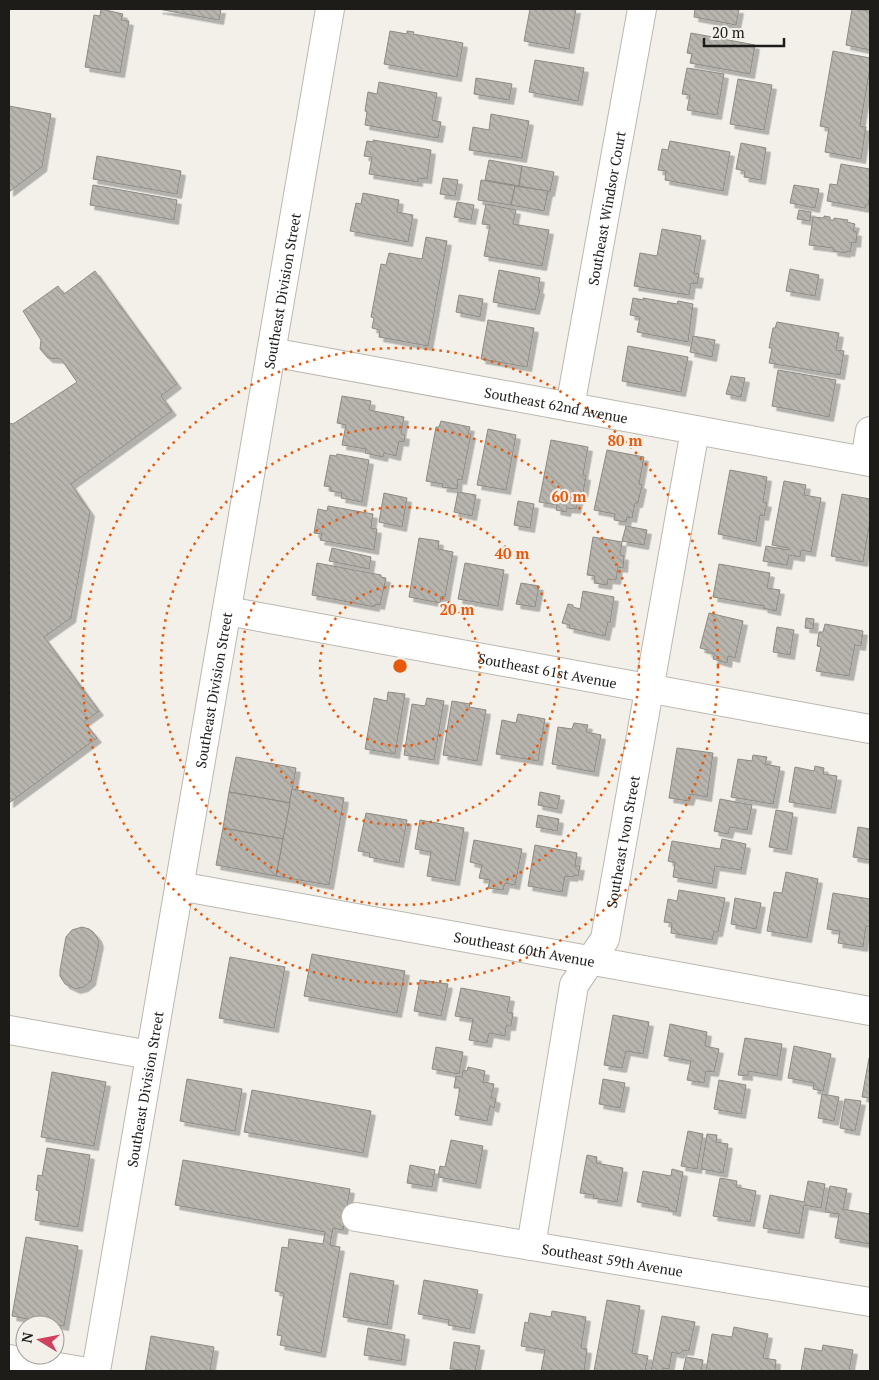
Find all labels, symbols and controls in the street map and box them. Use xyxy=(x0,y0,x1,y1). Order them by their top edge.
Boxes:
scale bar xyxy=(704,15,784,47)
text: 20 m xyxy=(712,22,745,42)
street label: Southeast Windsor Court xyxy=(583,129,629,287)
street label: Southeast Division Street xyxy=(259,210,304,370)
street label: Southeast 62nd Avenue xyxy=(483,382,630,427)
text: 80 m xyxy=(608,430,643,450)
text: 60 m xyxy=(552,486,587,506)
text: 40 m xyxy=(495,543,530,563)
text: 20 m xyxy=(440,599,475,619)
street label: Southeast Division Street xyxy=(190,610,236,770)
street label: Southeast 61st Avenue xyxy=(477,648,619,692)
centre of rings xyxy=(391,657,409,675)
street label: Southeast Ivon Street xyxy=(601,773,643,909)
street label: Southeast 60th Avenue xyxy=(452,926,596,971)
street label: Southeast Division Street xyxy=(122,1009,167,1169)
street label: Southeast 59th Avenue xyxy=(540,1238,685,1280)
north arrow xyxy=(15,1315,65,1365)
text: N xyxy=(16,1330,37,1345)

